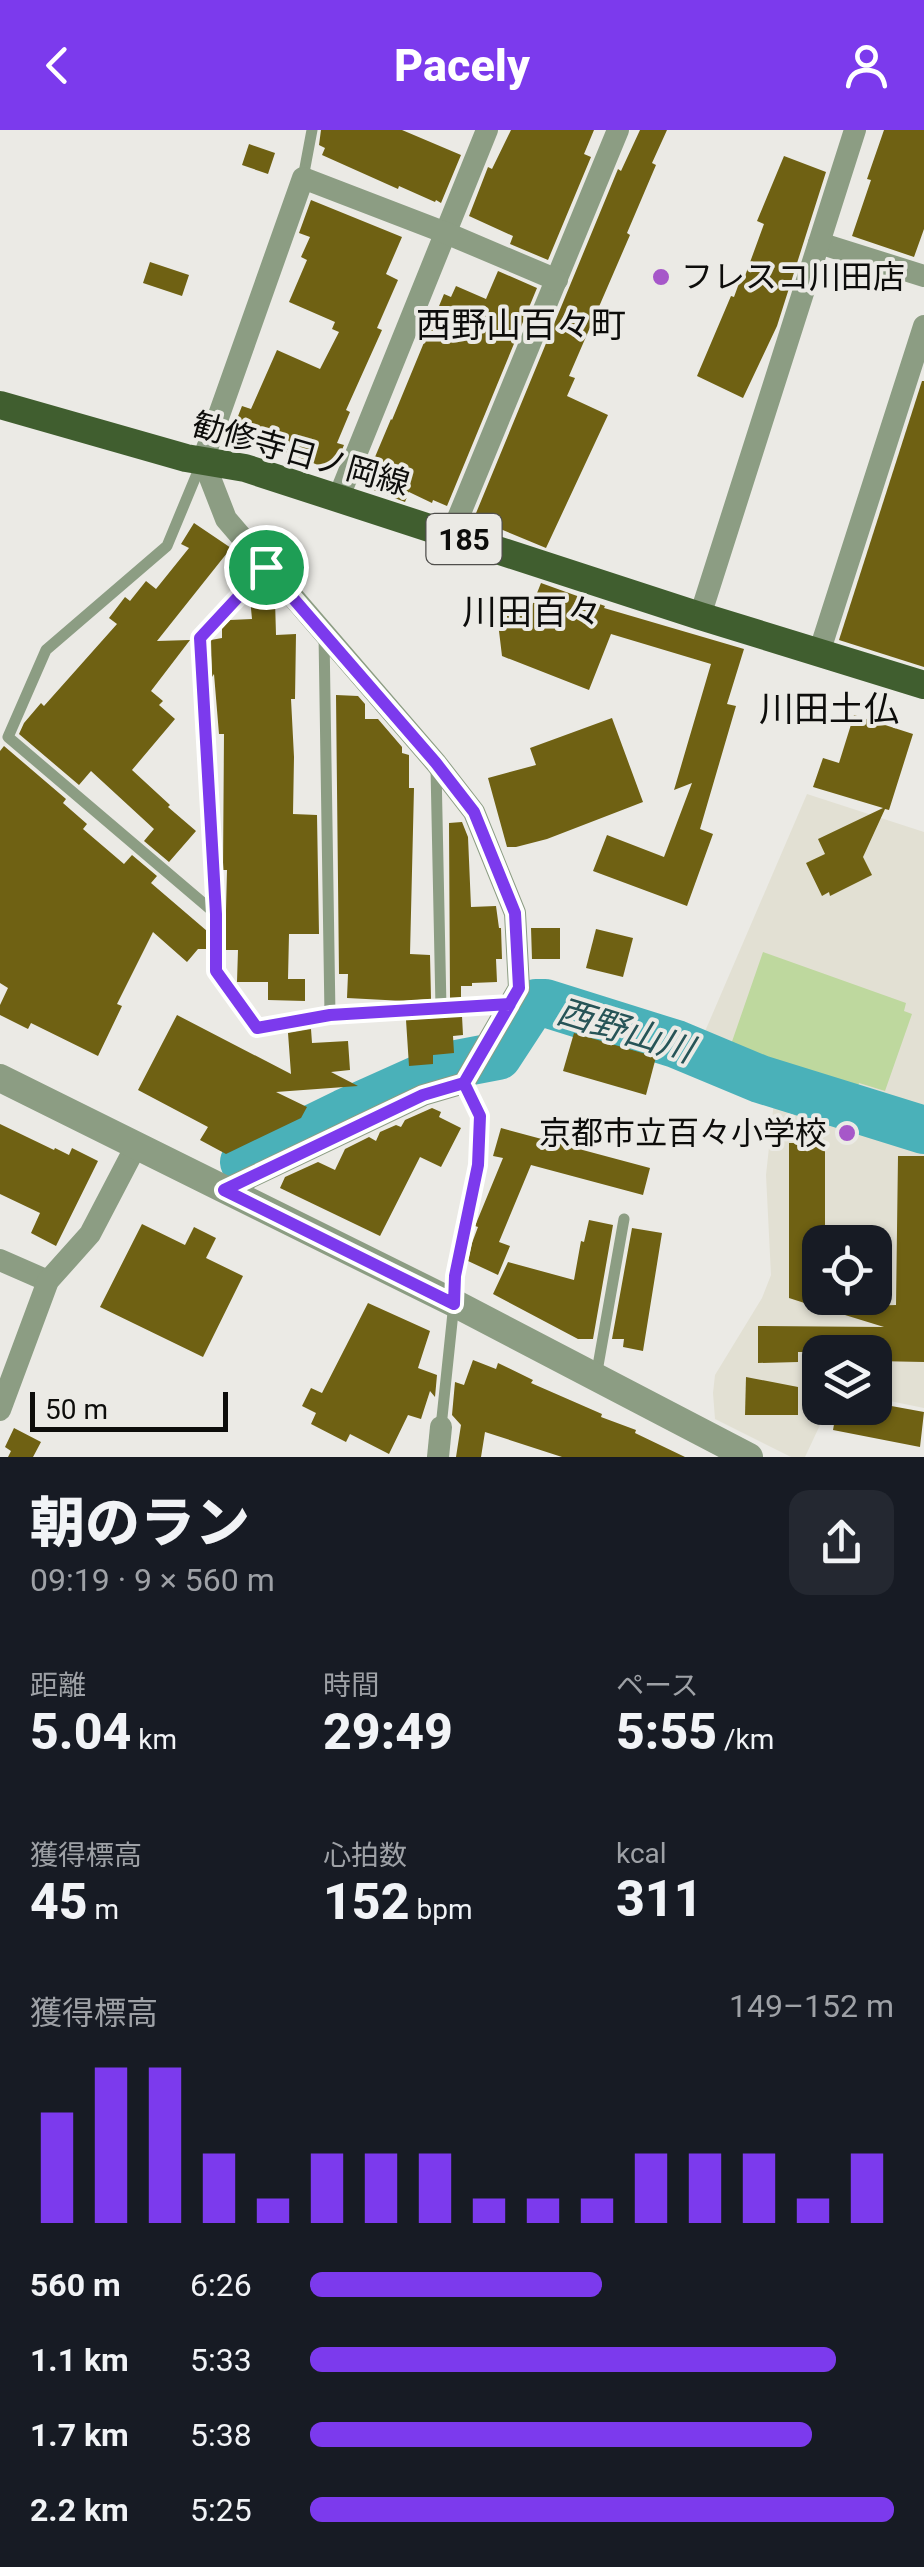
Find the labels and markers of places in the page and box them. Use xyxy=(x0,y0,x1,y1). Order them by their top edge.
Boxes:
place label: フレスコ川田店 xyxy=(681,258,905,296)
marker: フレスコ川田店 xyxy=(650,266,672,288)
pin xyxy=(224,525,309,610)
place label: 京都市立百々小学校 xyxy=(539,1114,827,1152)
marker: 京都市立百々小学校 xyxy=(836,1122,858,1144)

